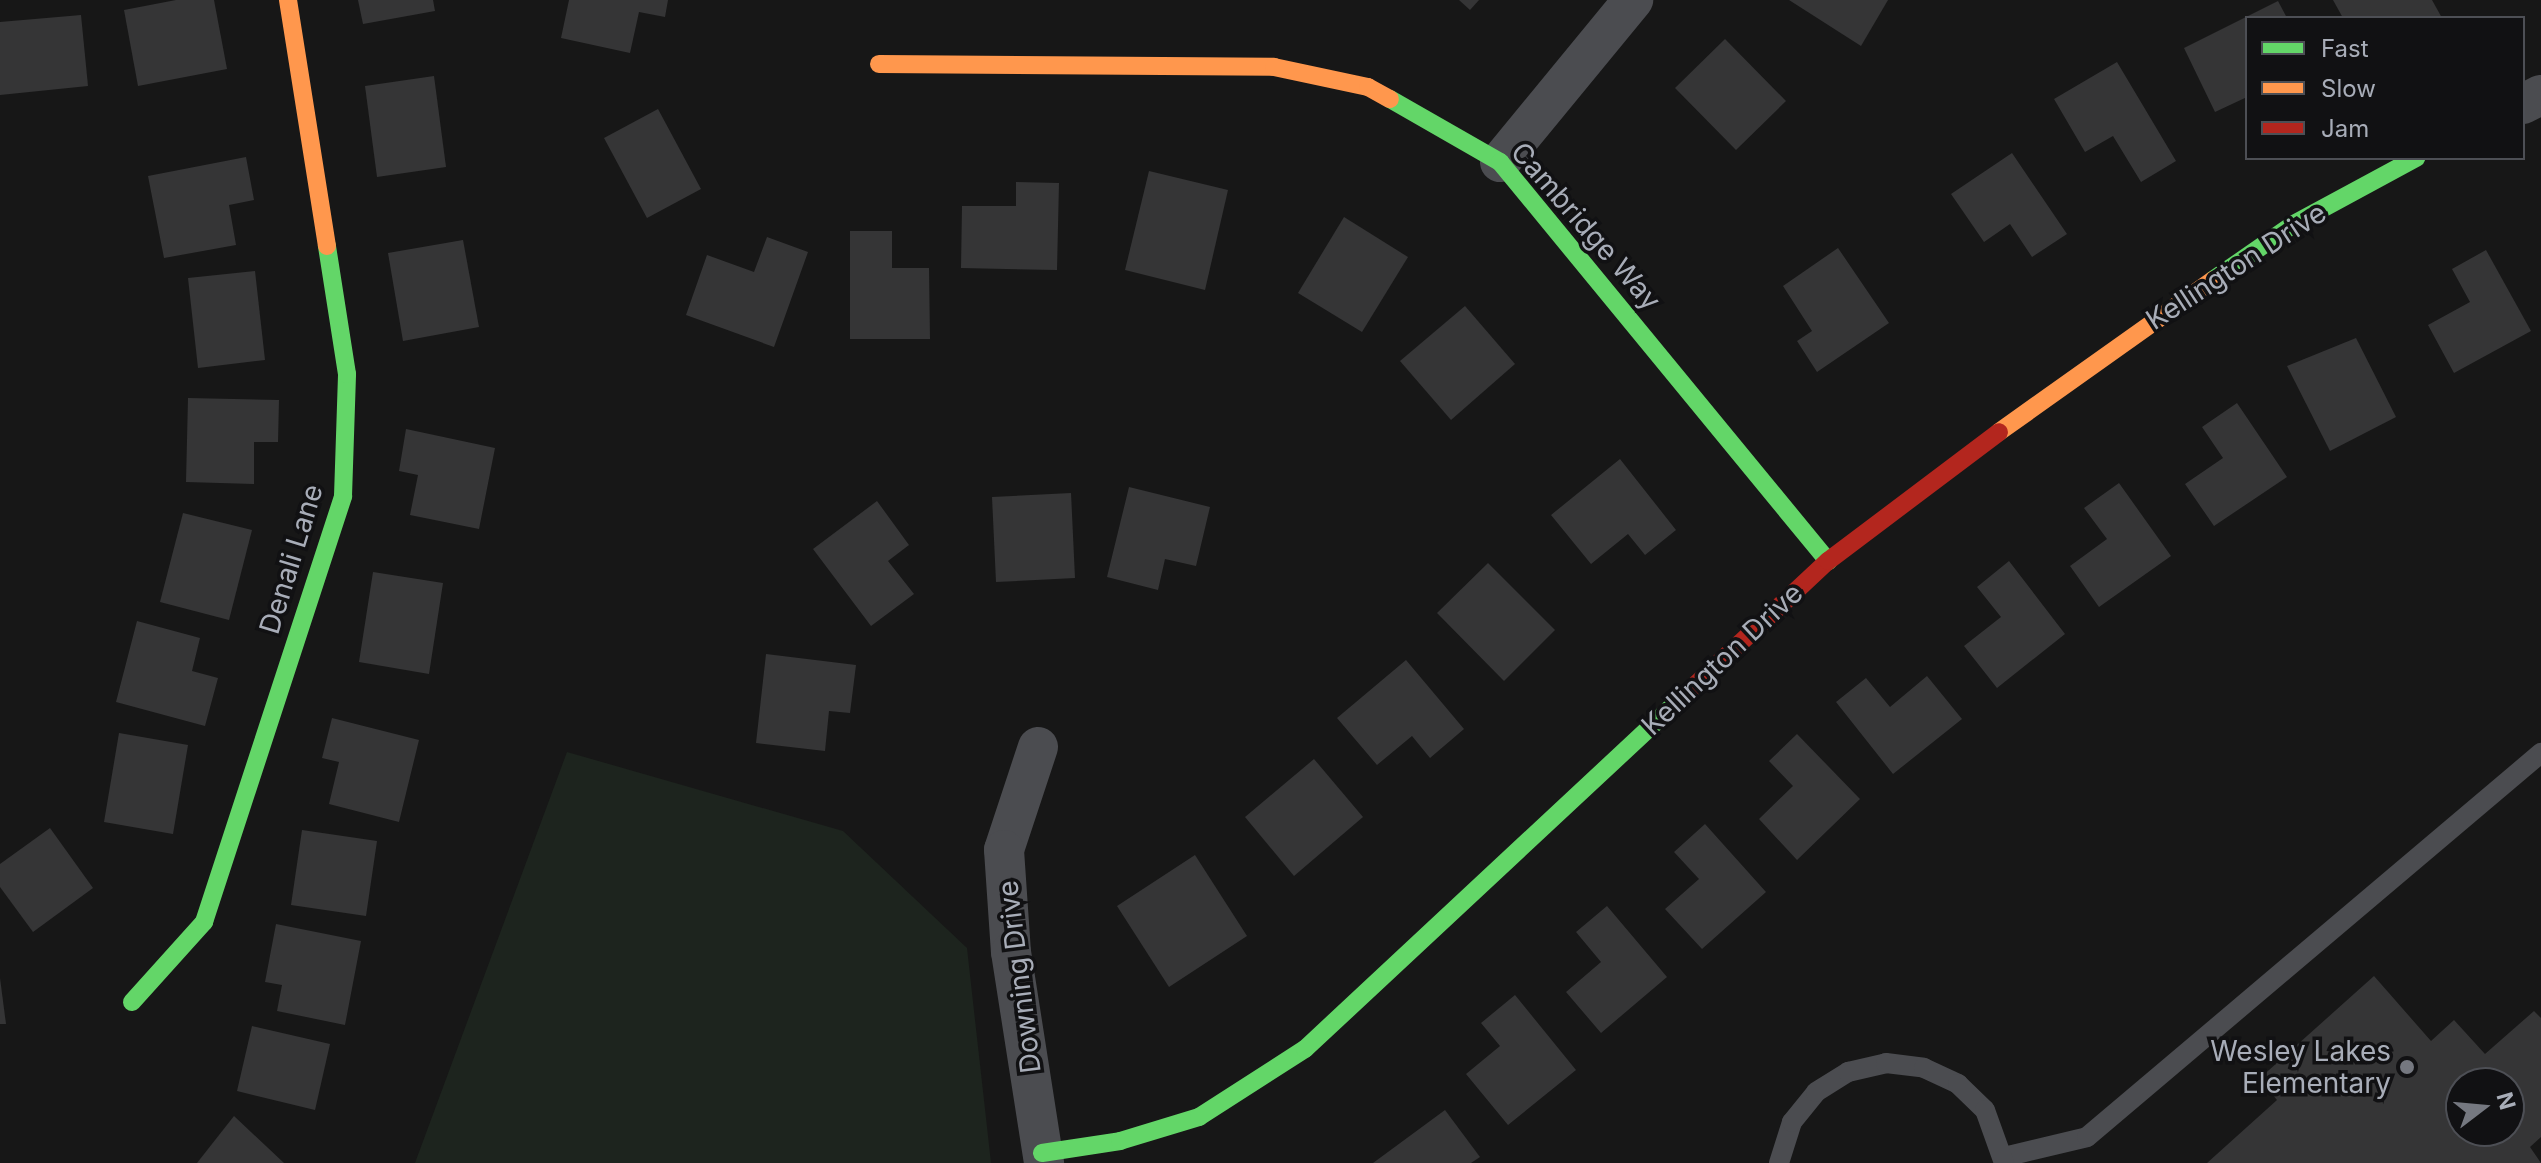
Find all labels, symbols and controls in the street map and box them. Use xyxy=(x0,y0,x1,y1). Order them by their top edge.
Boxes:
legend xyxy=(2245,16,2525,160)
text: Fast xyxy=(2321,34,2369,63)
text: Slow xyxy=(2321,74,2376,103)
text: Jam xyxy=(2321,114,2369,143)
street label: Cambridge Way xyxy=(1504,135,1668,317)
street label: Kellington Drive xyxy=(2140,195,2332,337)
street label: Denali Lane xyxy=(252,480,330,638)
street label: Kellington Drive xyxy=(1635,576,1809,742)
street label: Downing Drive xyxy=(991,879,1047,1075)
place label: Wesley Lakes Elementary xyxy=(2210,1034,2391,1100)
marker: Wesley Lakes Elementary xyxy=(2398,1058,2416,1076)
north arrow xyxy=(2445,1067,2525,1147)
text: N xyxy=(2491,1089,2521,1113)

